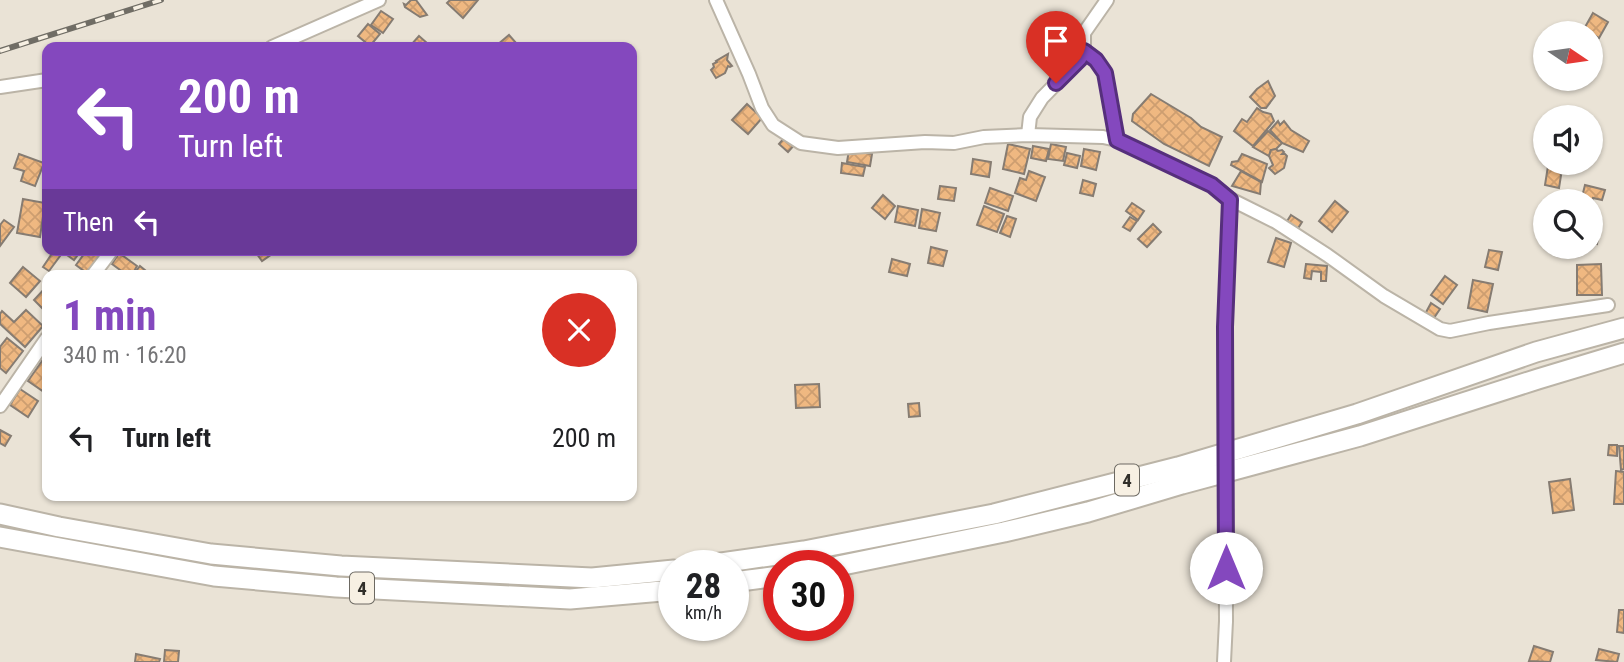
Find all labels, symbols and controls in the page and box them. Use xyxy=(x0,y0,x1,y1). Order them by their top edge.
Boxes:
pin xyxy=(1026,11,1086,83)
north arrow xyxy=(1533,21,1603,91)
map controls xyxy=(1533,21,1603,259)
icon: arrive xyxy=(1037,22,1075,60)
text: 200 m xyxy=(178,68,300,125)
icon: left xyxy=(63,70,154,161)
button: sound xyxy=(1533,105,1603,175)
text: Turn left xyxy=(178,127,283,165)
button: search xyxy=(1533,189,1603,259)
icon: left xyxy=(128,203,166,241)
text: Then xyxy=(63,207,114,237)
text: 1 min xyxy=(63,291,156,340)
button: close xyxy=(542,293,616,367)
text: 340 m · 16:20 xyxy=(63,342,187,369)
icon: left xyxy=(63,419,101,457)
text: Turn left xyxy=(122,423,211,453)
text: 200 m xyxy=(552,423,616,453)
road number: 4 xyxy=(1115,464,1139,495)
position arrow xyxy=(1189,531,1263,605)
speed limit sign: 30 xyxy=(763,550,854,641)
text: 28 xyxy=(686,566,721,607)
road number: 4 xyxy=(350,572,374,604)
text: km/h xyxy=(685,602,722,623)

